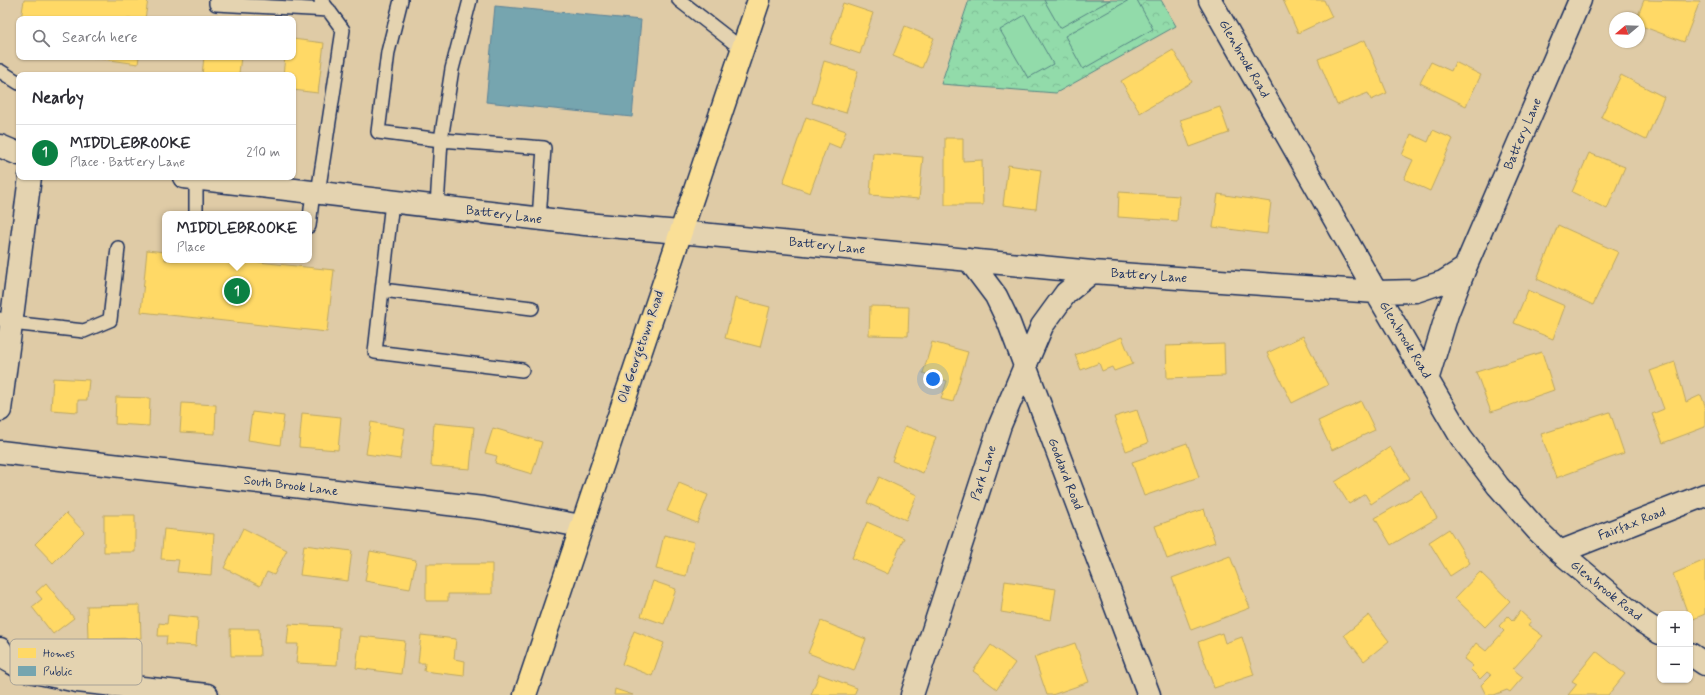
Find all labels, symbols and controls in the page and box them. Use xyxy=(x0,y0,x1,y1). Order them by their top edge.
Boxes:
north arrow xyxy=(1609,12,1645,48)
search box xyxy=(16,16,296,60)
street label: Glenbrook Road xyxy=(1215,17,1273,101)
icon: search xyxy=(30,27,52,49)
text: Search here xyxy=(62,28,138,48)
text: Nearby xyxy=(32,87,84,109)
street label: Battery Lane xyxy=(1500,95,1546,173)
text: MIDDLEBROOKE xyxy=(70,134,191,154)
text: 1 xyxy=(42,144,48,161)
text: 210 m xyxy=(246,144,280,161)
text: Place · Battery Lane xyxy=(70,154,185,171)
street label: Battery Lane xyxy=(465,202,543,228)
popup xyxy=(162,211,312,263)
text: MIDDLEBROOKE xyxy=(177,219,297,239)
street label: Battery Lane xyxy=(788,234,866,258)
text: Place xyxy=(177,239,205,256)
street label: Battery Lane xyxy=(1110,265,1188,287)
pin: 1 xyxy=(224,276,250,306)
street label: Old Georgetown Road xyxy=(614,289,670,406)
street label: Glenbrook Road xyxy=(1375,298,1435,382)
your location xyxy=(923,369,943,389)
street label: Goddard Road xyxy=(1043,436,1087,513)
street label: Park Lane xyxy=(967,443,1001,503)
street label: South Brook Lane xyxy=(243,472,339,500)
street label: Fairfax Road xyxy=(1596,503,1668,545)
street label: Glenbrook Road xyxy=(1566,557,1646,625)
map controls xyxy=(1657,611,1693,683)
button: + xyxy=(1657,611,1693,647)
legend xyxy=(10,639,142,685)
text: Homes xyxy=(43,647,75,661)
button: − xyxy=(1657,647,1693,683)
text: Public xyxy=(43,665,73,679)

